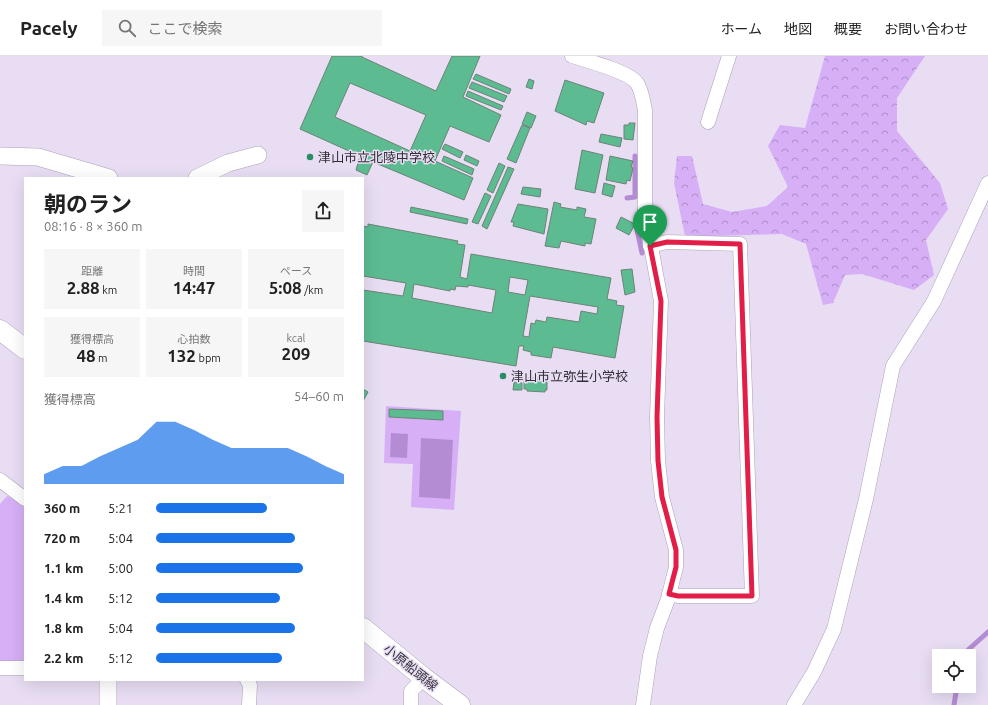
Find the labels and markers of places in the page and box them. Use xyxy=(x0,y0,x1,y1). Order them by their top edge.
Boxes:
place label: 津山市立北陵中学校 xyxy=(318,150,435,164)
marker: 津山市立北陵中学校 xyxy=(305,152,315,162)
pin xyxy=(633,205,667,246)
place label: 津山市立弥生小学校 xyxy=(511,369,628,383)
marker: 津山市立弥生小学校 xyxy=(498,371,508,381)

